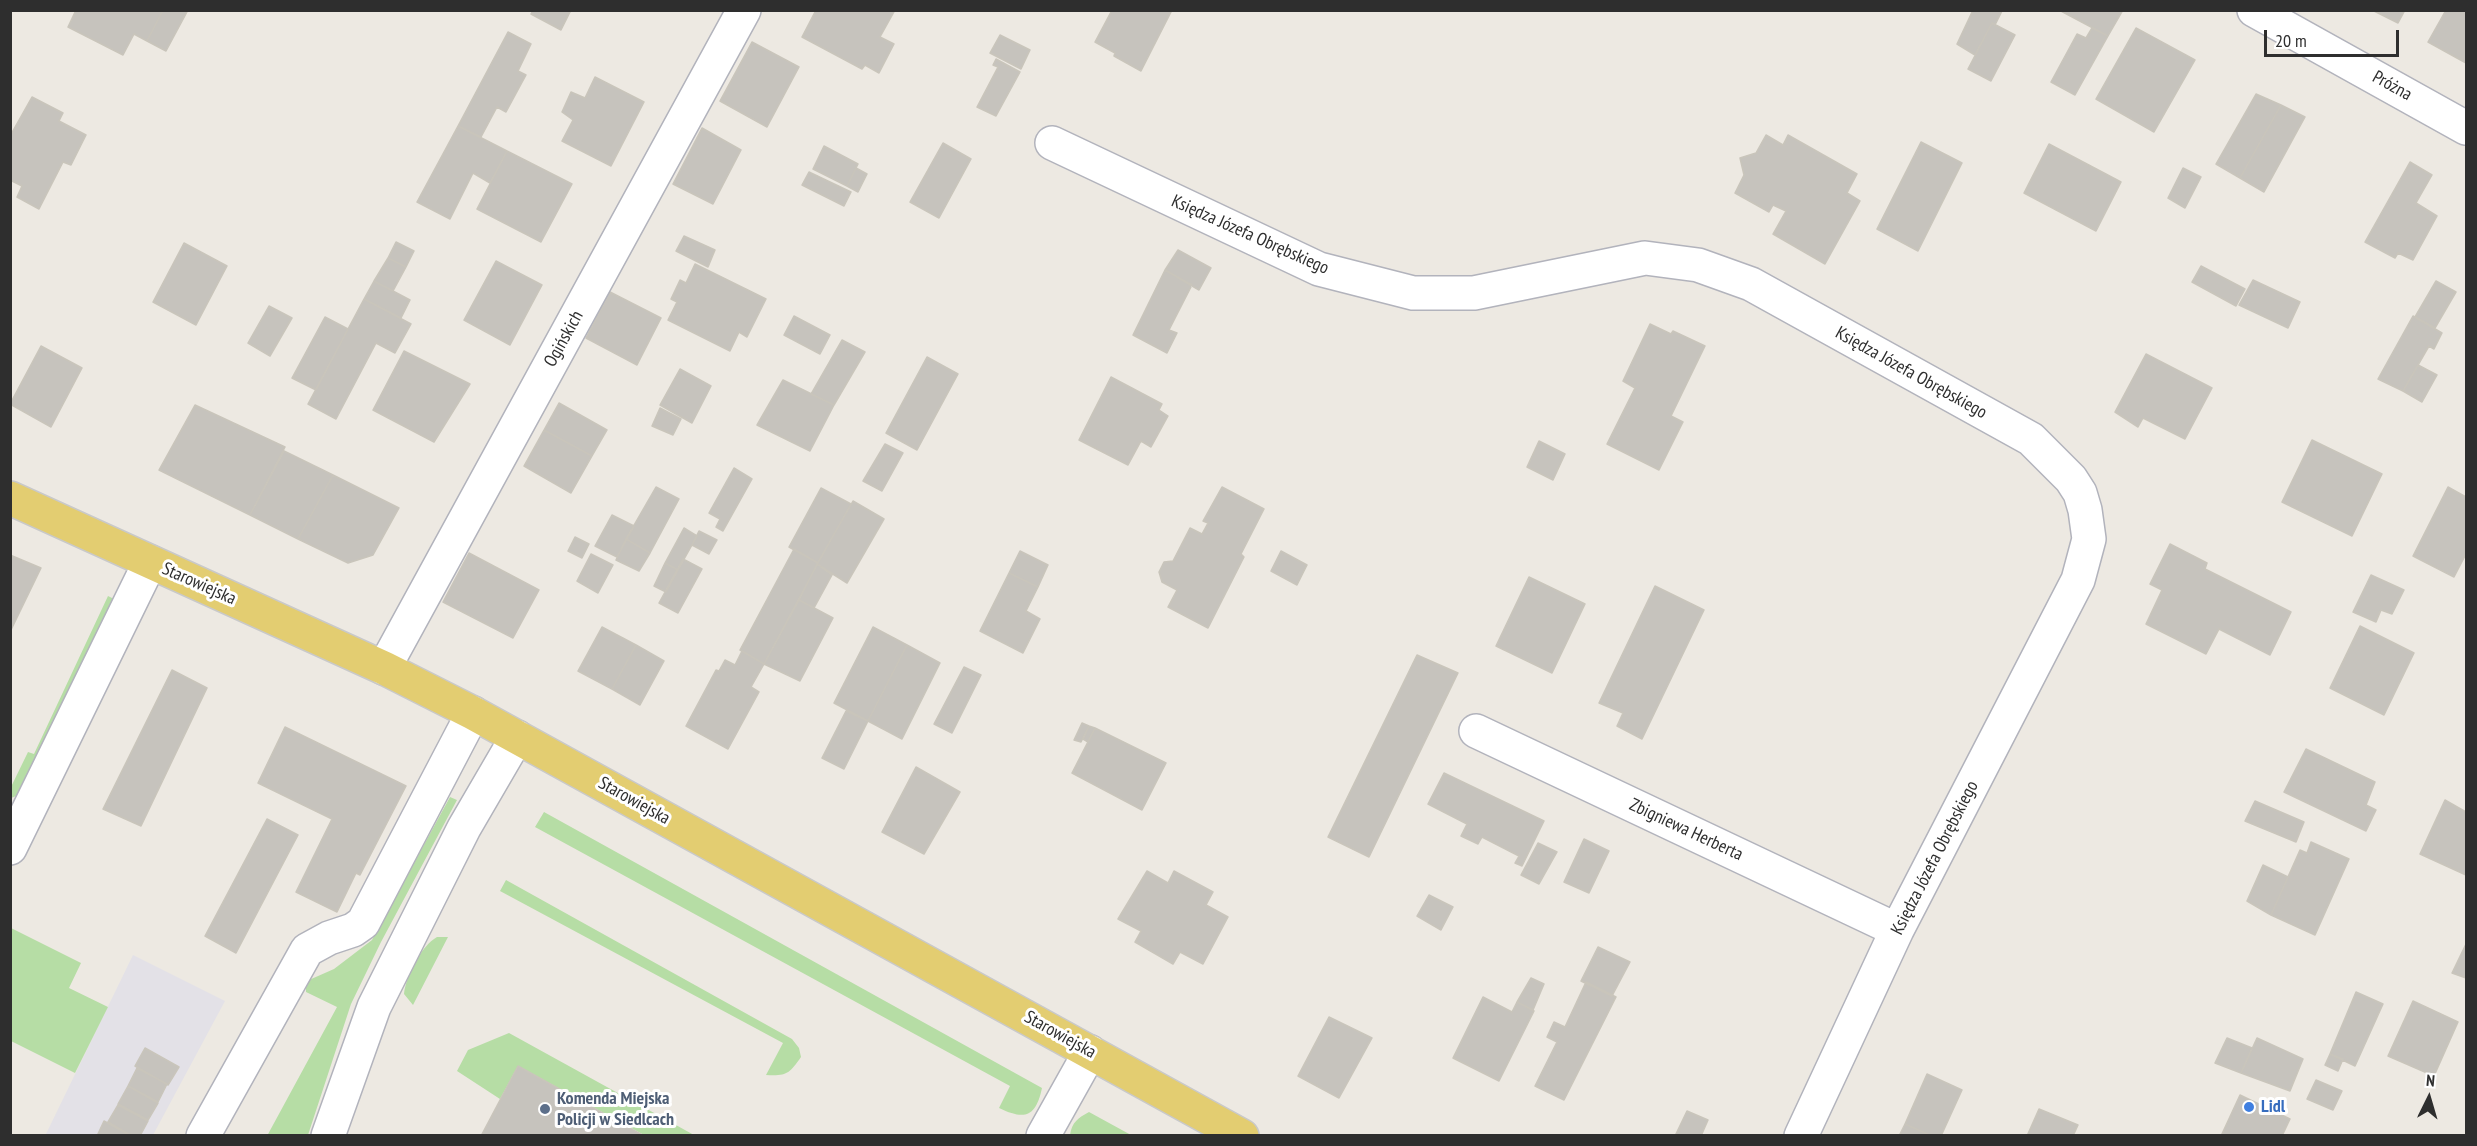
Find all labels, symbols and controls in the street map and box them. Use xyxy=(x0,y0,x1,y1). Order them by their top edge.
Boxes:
scale bar xyxy=(2267,18,2402,56)
text: 20 m xyxy=(2275,29,2307,52)
street label: Próżna xyxy=(2369,66,2415,106)
street label: Księdza Józefa Obrębskiego xyxy=(1168,191,1332,279)
street label: Ogińskich xyxy=(540,307,588,371)
street label: Księdza Józefa Obrębskiego xyxy=(1831,322,1991,424)
street label: Starowiejska xyxy=(159,558,239,610)
street label: Starowiejska xyxy=(594,773,674,829)
street label: Księdza Józefa Obrębskiego xyxy=(1887,777,1983,939)
street label: Zbigniewa Herberta xyxy=(1626,794,1746,866)
street label: Starowiejska xyxy=(1020,1007,1100,1063)
north arrow xyxy=(2399,1068,2459,1128)
text: N xyxy=(2425,1070,2436,1090)
place label: Komenda Miejska Policji w Siedlcach xyxy=(557,1088,674,1130)
place label: Lidl xyxy=(2261,1096,2285,1118)
marker: Lidl xyxy=(2242,1100,2256,1114)
marker: Komenda Miejska Policji w Siedlcach xyxy=(538,1102,552,1116)

